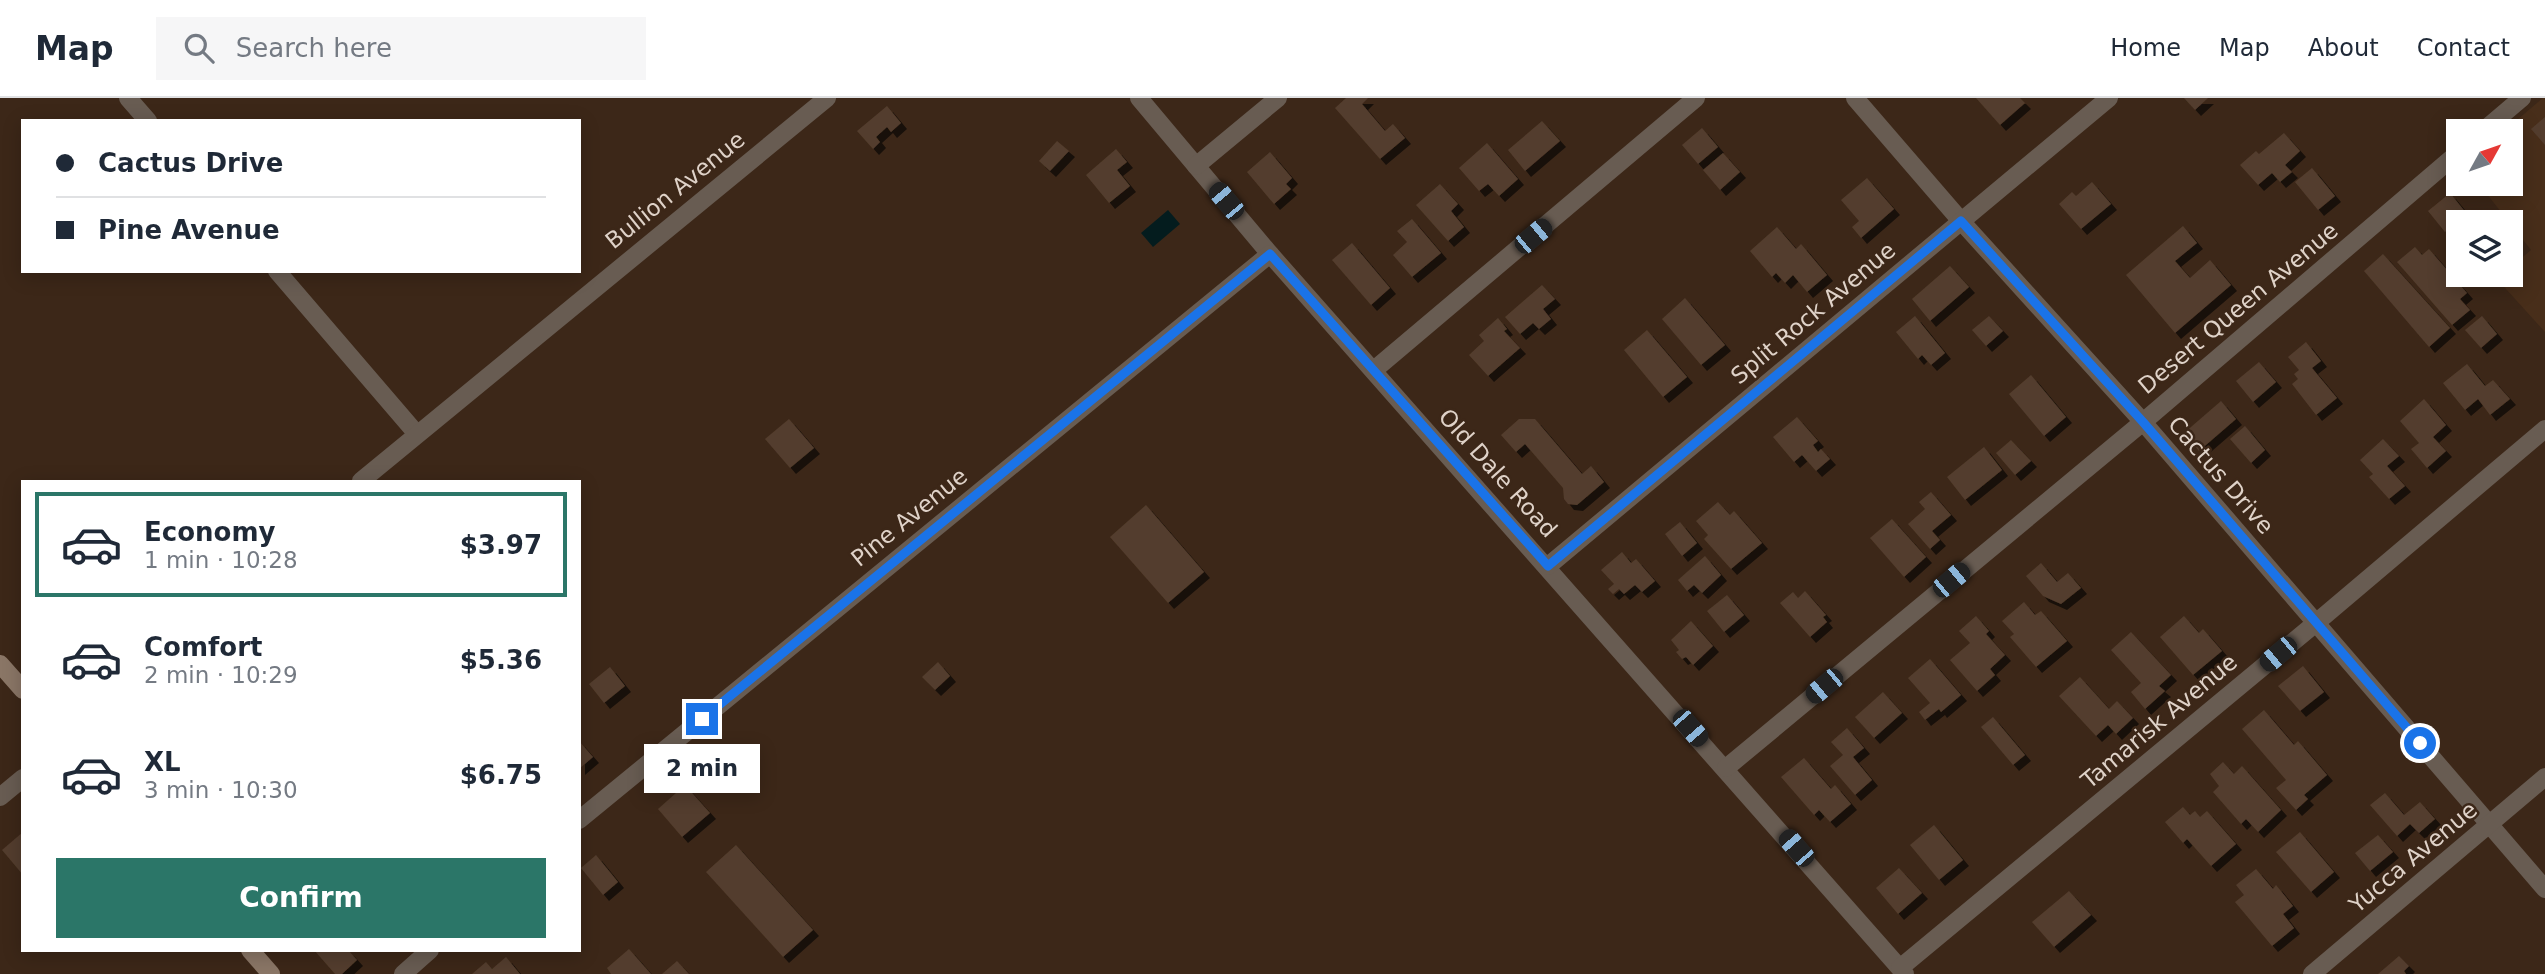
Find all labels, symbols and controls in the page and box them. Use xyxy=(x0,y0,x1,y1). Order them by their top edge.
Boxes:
search box xyxy=(156,17,646,80)
text: Map xyxy=(35,29,114,68)
icon: search xyxy=(180,29,218,67)
text: Search here xyxy=(236,33,392,63)
text: Home xyxy=(2110,34,2181,62)
text: Map xyxy=(2219,34,2270,62)
text: About xyxy=(2308,34,2379,62)
text: Contact xyxy=(2417,34,2510,62)
north arrow xyxy=(2446,119,2524,196)
map controls xyxy=(2446,119,2523,287)
street label: Bullion Avenue xyxy=(600,126,750,254)
text: Cactus Drive xyxy=(98,148,283,178)
car xyxy=(1205,178,1248,224)
button: layers xyxy=(2446,210,2523,287)
car xyxy=(1511,214,1556,258)
text: Pine Avenue xyxy=(98,215,280,245)
street label: Desert Queen Avenue xyxy=(2133,217,2343,399)
street label: Split Rock Avenue xyxy=(1726,237,1900,389)
street label: Old Dale Road xyxy=(1434,403,1562,543)
street label: Cactus Drive xyxy=(2163,411,2279,539)
street label: Pine Avenue xyxy=(846,462,972,572)
icon: car xyxy=(60,513,123,576)
text: Economy xyxy=(144,517,275,547)
text: $3.97 xyxy=(460,530,542,560)
text: 1 min · 10:28 xyxy=(144,547,298,573)
car xyxy=(1929,558,1974,602)
icon: car xyxy=(60,628,123,691)
text: Comfort xyxy=(144,632,262,662)
car xyxy=(2256,632,2301,676)
text: $5.36 xyxy=(460,645,542,675)
street label: Tamarisk Avenue xyxy=(2075,648,2242,794)
text: 2 min · 10:29 xyxy=(144,662,298,688)
car xyxy=(1802,664,1847,708)
route end xyxy=(686,703,718,735)
car xyxy=(1669,705,1712,751)
route start xyxy=(2404,727,2436,759)
icon: car xyxy=(60,743,123,806)
callout: 2 min xyxy=(644,744,760,792)
text: XL xyxy=(144,747,181,777)
text: 2 min xyxy=(666,755,738,781)
text: $6.75 xyxy=(460,760,542,790)
text: 3 min · 10:30 xyxy=(144,777,298,803)
street label: Yucca Avenue xyxy=(2343,796,2482,918)
car xyxy=(1775,825,1818,871)
button: Confirm xyxy=(56,858,546,938)

